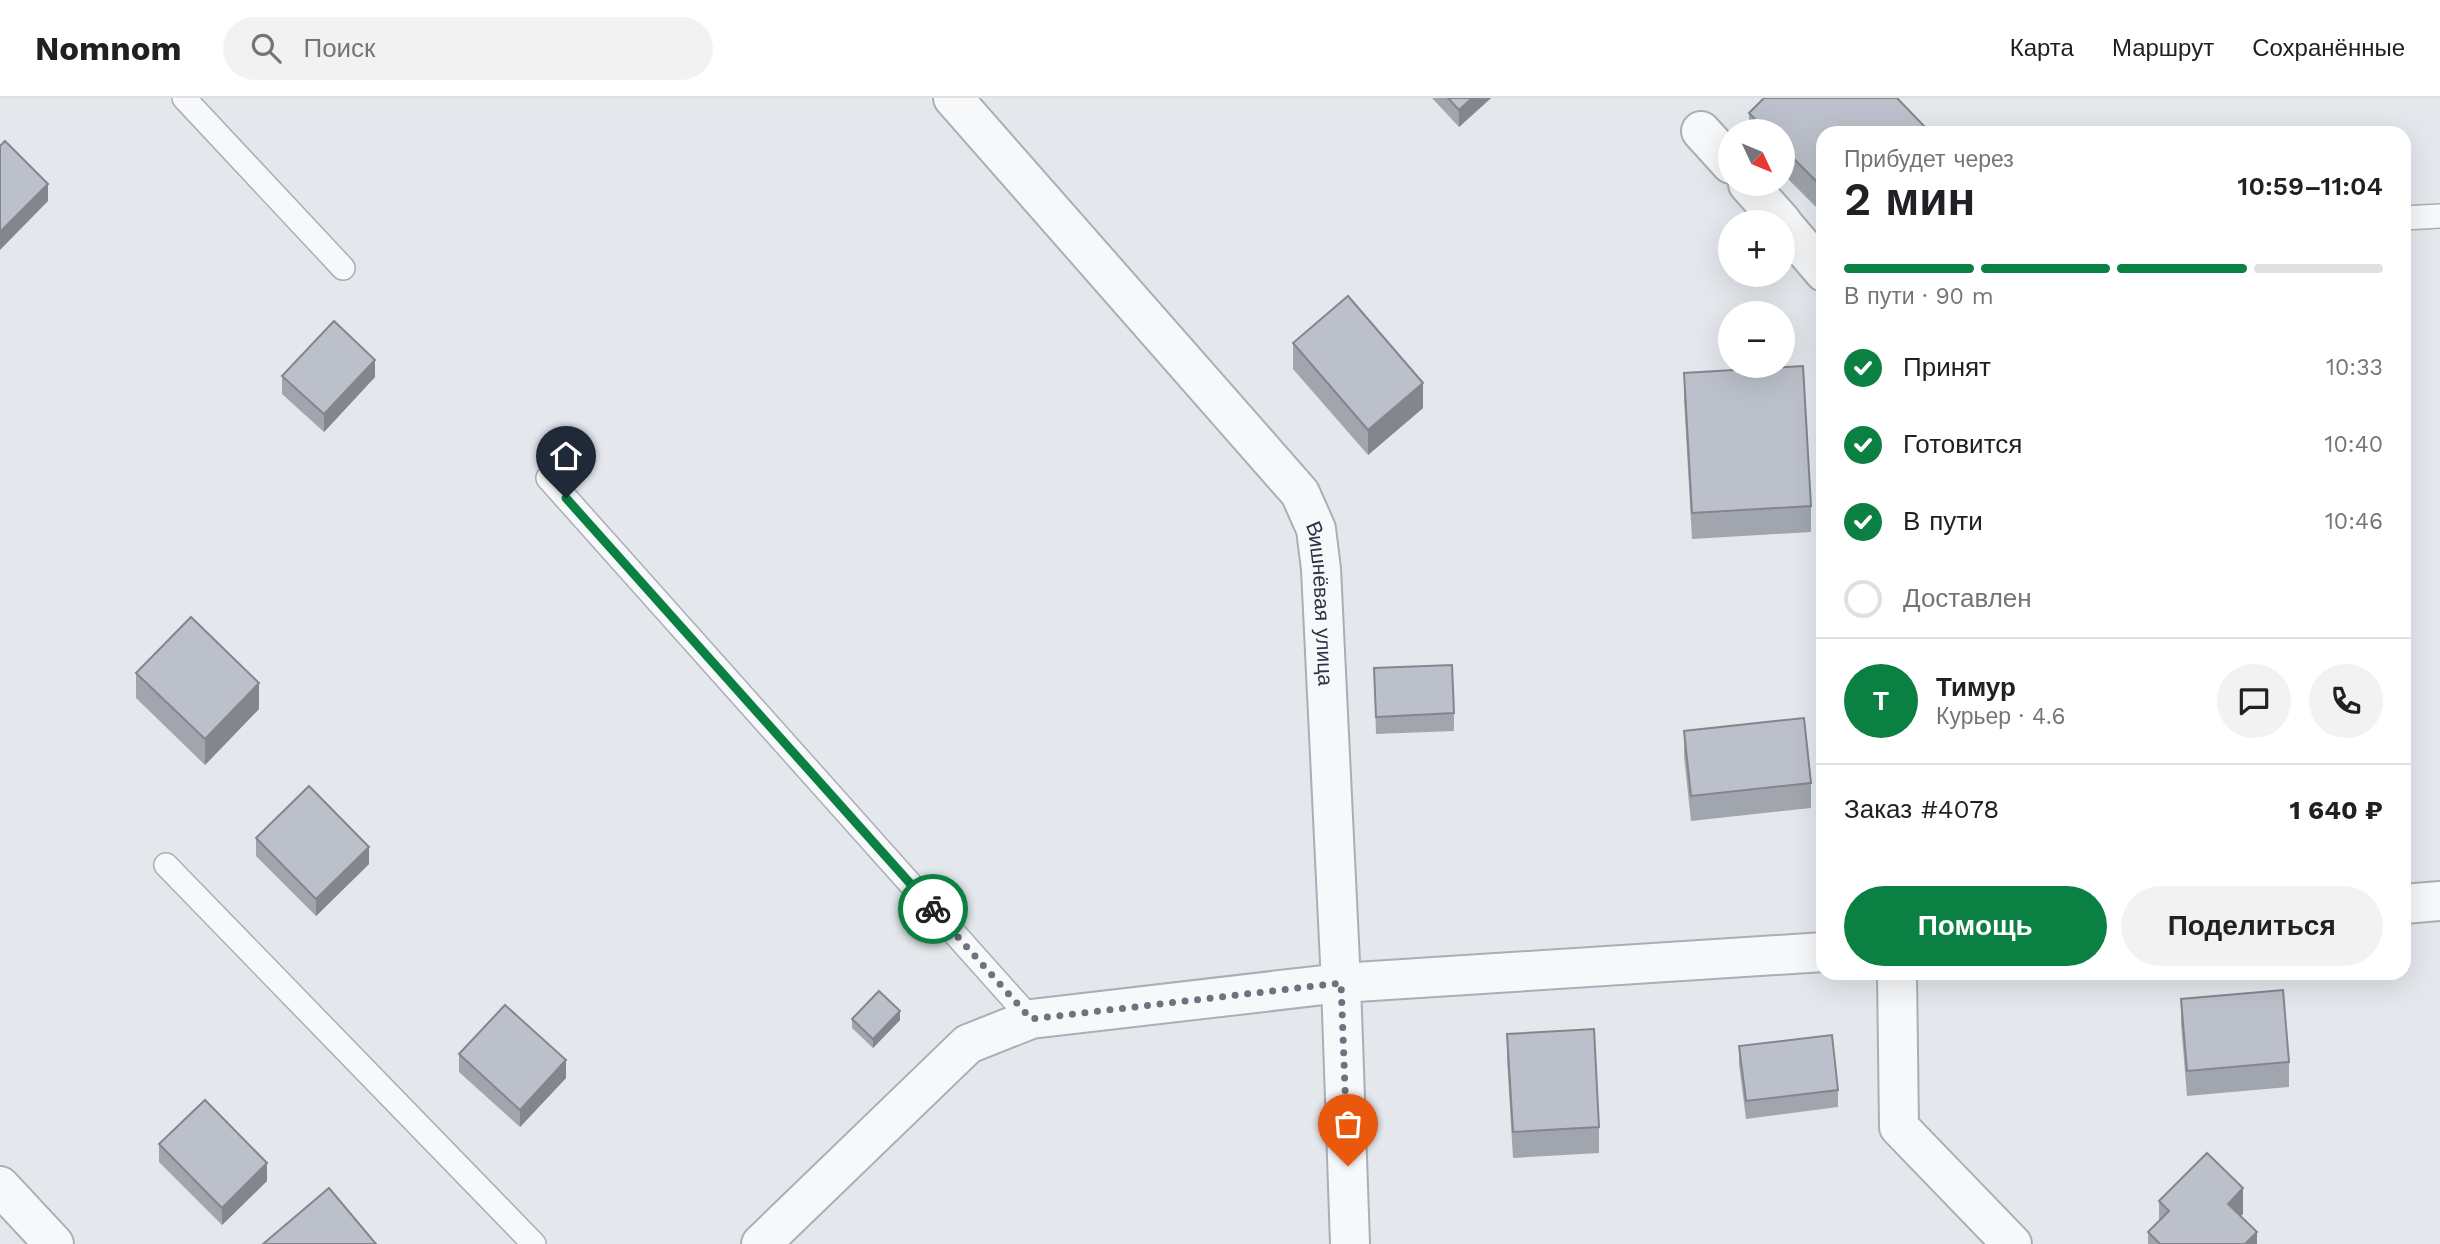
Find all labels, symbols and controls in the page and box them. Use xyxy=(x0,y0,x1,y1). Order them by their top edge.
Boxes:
search box xyxy=(223,17,713,80)
text: Nomnom xyxy=(35,29,181,68)
icon: search xyxy=(247,29,285,67)
text: Поиск xyxy=(303,33,376,63)
text: Карта xyxy=(2010,34,2074,62)
text: Маршрут xyxy=(2112,34,2214,62)
text: Сохранённые xyxy=(2252,34,2405,62)
north arrow xyxy=(1718,119,1796,196)
map controls xyxy=(1718,119,1795,378)
text: Прибудет через xyxy=(1844,146,2014,173)
text: 10:59–11:04 xyxy=(2238,171,2383,201)
text: 2 мин xyxy=(1844,172,1975,226)
button: + xyxy=(1718,210,1795,287)
text: В пути · 90 m xyxy=(1844,283,1994,310)
button: − xyxy=(1718,301,1795,378)
icon: check xyxy=(1844,349,1882,387)
text: Принят xyxy=(1903,352,1991,382)
text: 10:33 xyxy=(2326,354,2383,381)
pin xyxy=(536,426,596,498)
icon: check xyxy=(1844,426,1882,464)
text: Готовится xyxy=(1903,429,2022,459)
text: 10:40 xyxy=(2325,431,2383,458)
icon: home xyxy=(547,437,585,475)
icon: check xyxy=(1844,503,1882,541)
text: В пути xyxy=(1903,506,1983,536)
text: 10:46 xyxy=(2325,508,2383,535)
street label: Вишнёвая улица xyxy=(1301,517,1339,687)
text: Доставлен xyxy=(1903,583,2032,613)
button: chat xyxy=(2217,664,2291,738)
button: phone xyxy=(2309,664,2383,738)
text: Тимур xyxy=(1936,672,2016,702)
text: Т xyxy=(1873,686,1889,716)
text: Курьер · 4.6 xyxy=(1936,703,2065,730)
text: Заказ #4078 xyxy=(1844,794,1999,824)
text: 1 640 ₽ xyxy=(2289,795,2383,825)
courier xyxy=(898,874,968,944)
button: Помощь xyxy=(1844,886,2107,966)
button: Поделиться xyxy=(2121,886,2383,966)
icon: bike xyxy=(914,890,952,928)
pin xyxy=(1318,1094,1378,1166)
icon: bag xyxy=(1329,1105,1367,1143)

